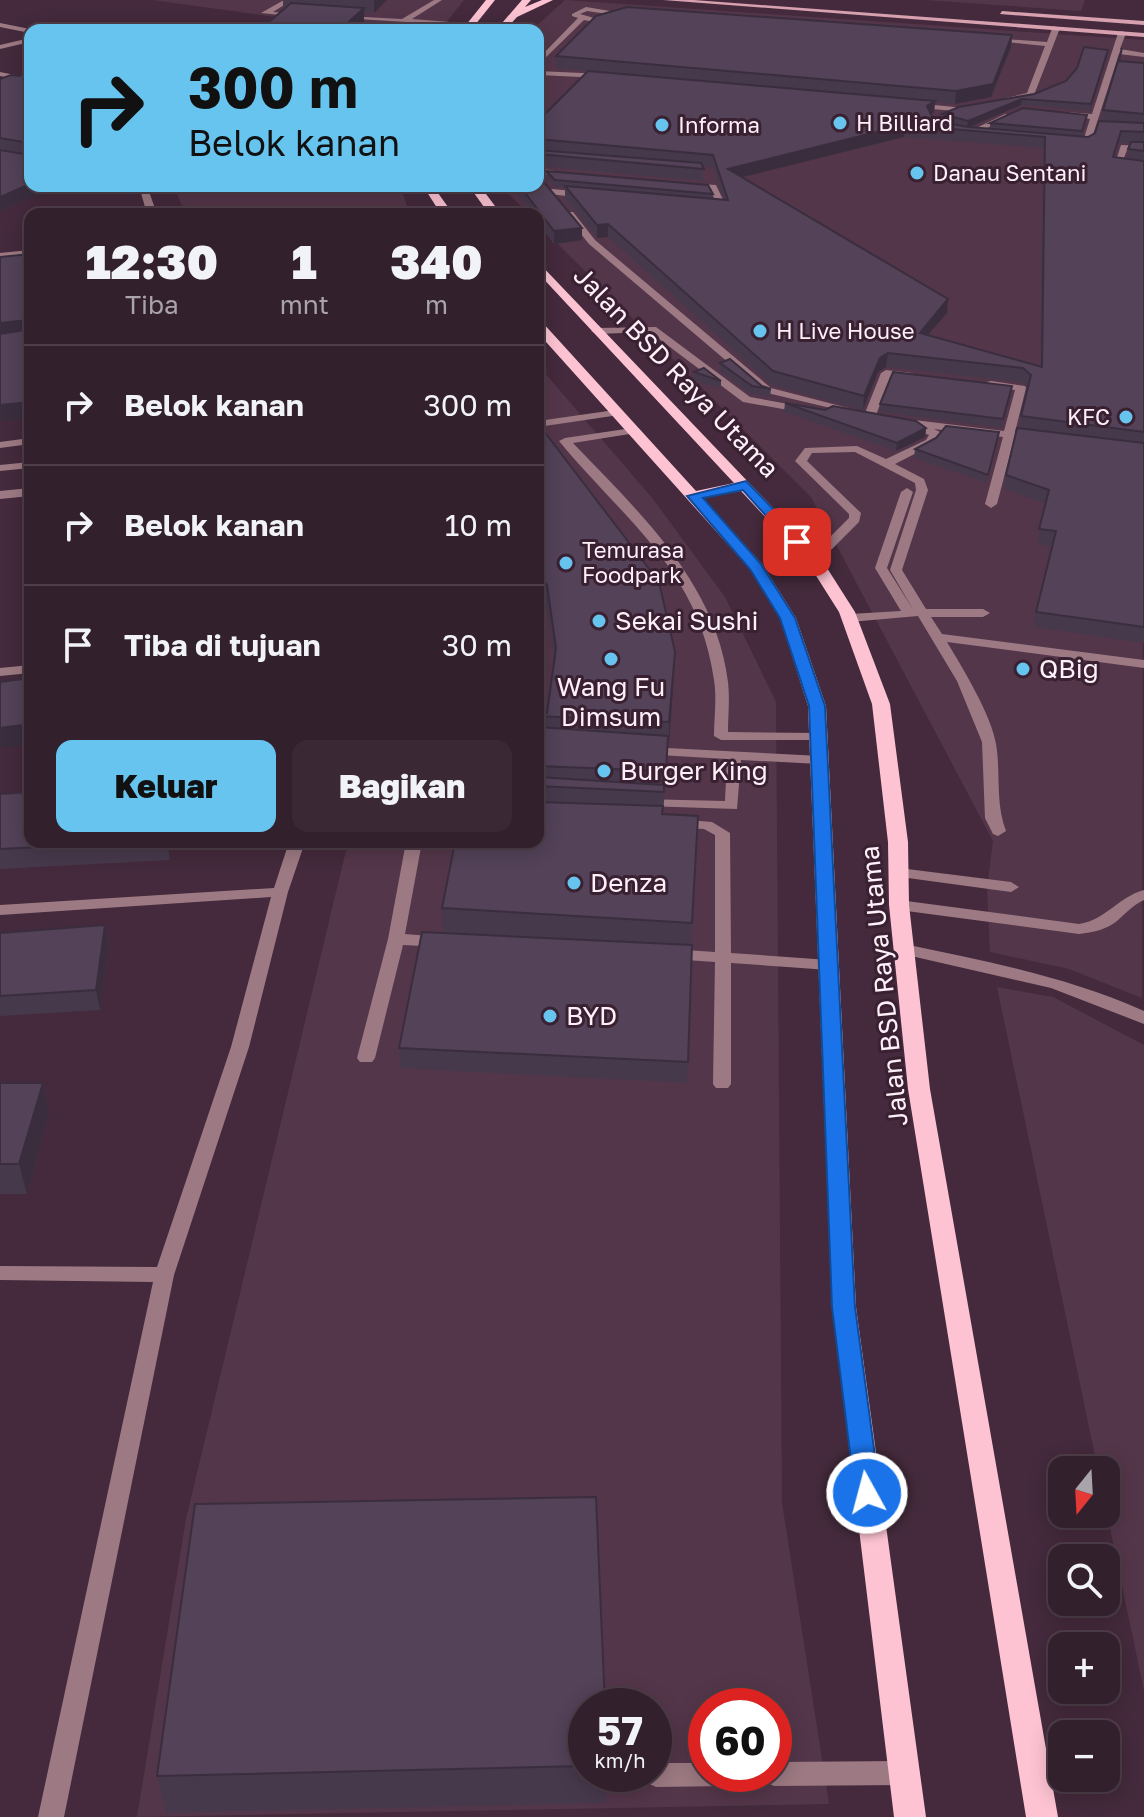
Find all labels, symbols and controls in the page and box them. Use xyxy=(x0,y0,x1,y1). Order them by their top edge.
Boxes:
text: 300 m xyxy=(188,53,358,120)
icon: right xyxy=(56,56,160,160)
place label: H Billiard xyxy=(856,109,953,136)
place label: Informa xyxy=(678,111,760,138)
marker: H Billiard xyxy=(831,114,849,132)
marker: Informa xyxy=(653,116,671,134)
text: Belok kanan xyxy=(188,121,400,164)
place label: Danau Sentani xyxy=(933,159,1086,186)
marker: Danau Sentani xyxy=(908,164,926,182)
text: 12:30 xyxy=(85,232,218,290)
text: 1 xyxy=(292,232,317,290)
text: 340 xyxy=(390,232,483,290)
street label: Jalan BSD Raya Utama xyxy=(567,260,785,484)
text: Tiba xyxy=(125,289,179,320)
text: mnt xyxy=(280,289,329,320)
text: m xyxy=(425,289,448,320)
place label: H Live House xyxy=(776,317,914,344)
marker: H Live House xyxy=(751,322,769,340)
icon: right xyxy=(56,383,100,427)
text: Belok kanan xyxy=(124,387,304,423)
text: 300 m xyxy=(423,387,512,423)
place label: KFC xyxy=(1067,403,1110,430)
marker: KFC xyxy=(1117,408,1135,426)
icon: right xyxy=(56,503,100,547)
text: Belok kanan xyxy=(124,507,304,543)
text: 10 m xyxy=(445,507,512,543)
pin xyxy=(763,508,831,576)
icon: arrive xyxy=(775,520,819,564)
place label: Temurasa Foodpark xyxy=(582,536,684,588)
marker: Temurasa Foodpark xyxy=(557,554,575,572)
place label: Sekai Sushi xyxy=(615,605,758,636)
marker: Sekai Sushi xyxy=(590,612,608,630)
icon: arrive xyxy=(56,623,100,667)
text: Tiba di tujuan xyxy=(124,627,321,663)
text: 30 m xyxy=(442,627,512,663)
marker: Wang Fu Dimsum xyxy=(602,650,620,668)
place label: QBig xyxy=(1039,653,1099,684)
marker: QBig xyxy=(1014,660,1032,678)
place label: Wang Fu Dimsum xyxy=(557,671,665,732)
button: Keluar xyxy=(56,740,276,832)
button: Bagikan xyxy=(292,740,512,832)
place label: Burger King xyxy=(620,755,768,786)
marker: Burger King xyxy=(595,762,613,780)
street label: Jalan BSD Raya Utama xyxy=(853,844,914,1128)
place label: Denza xyxy=(590,867,667,898)
marker: Denza xyxy=(565,874,583,892)
place label: BYD xyxy=(566,1000,617,1031)
marker: BYD xyxy=(541,1007,559,1025)
position arrow xyxy=(825,1451,909,1535)
north arrow xyxy=(1048,1456,1120,1528)
map controls xyxy=(1048,1456,1120,1792)
button: search xyxy=(1048,1544,1120,1616)
button: + xyxy=(1048,1632,1120,1704)
speed limit sign: 60 xyxy=(688,1688,792,1792)
text: 57 xyxy=(597,1706,643,1754)
button: − xyxy=(1048,1720,1120,1792)
text: km/h xyxy=(595,1748,645,1772)

